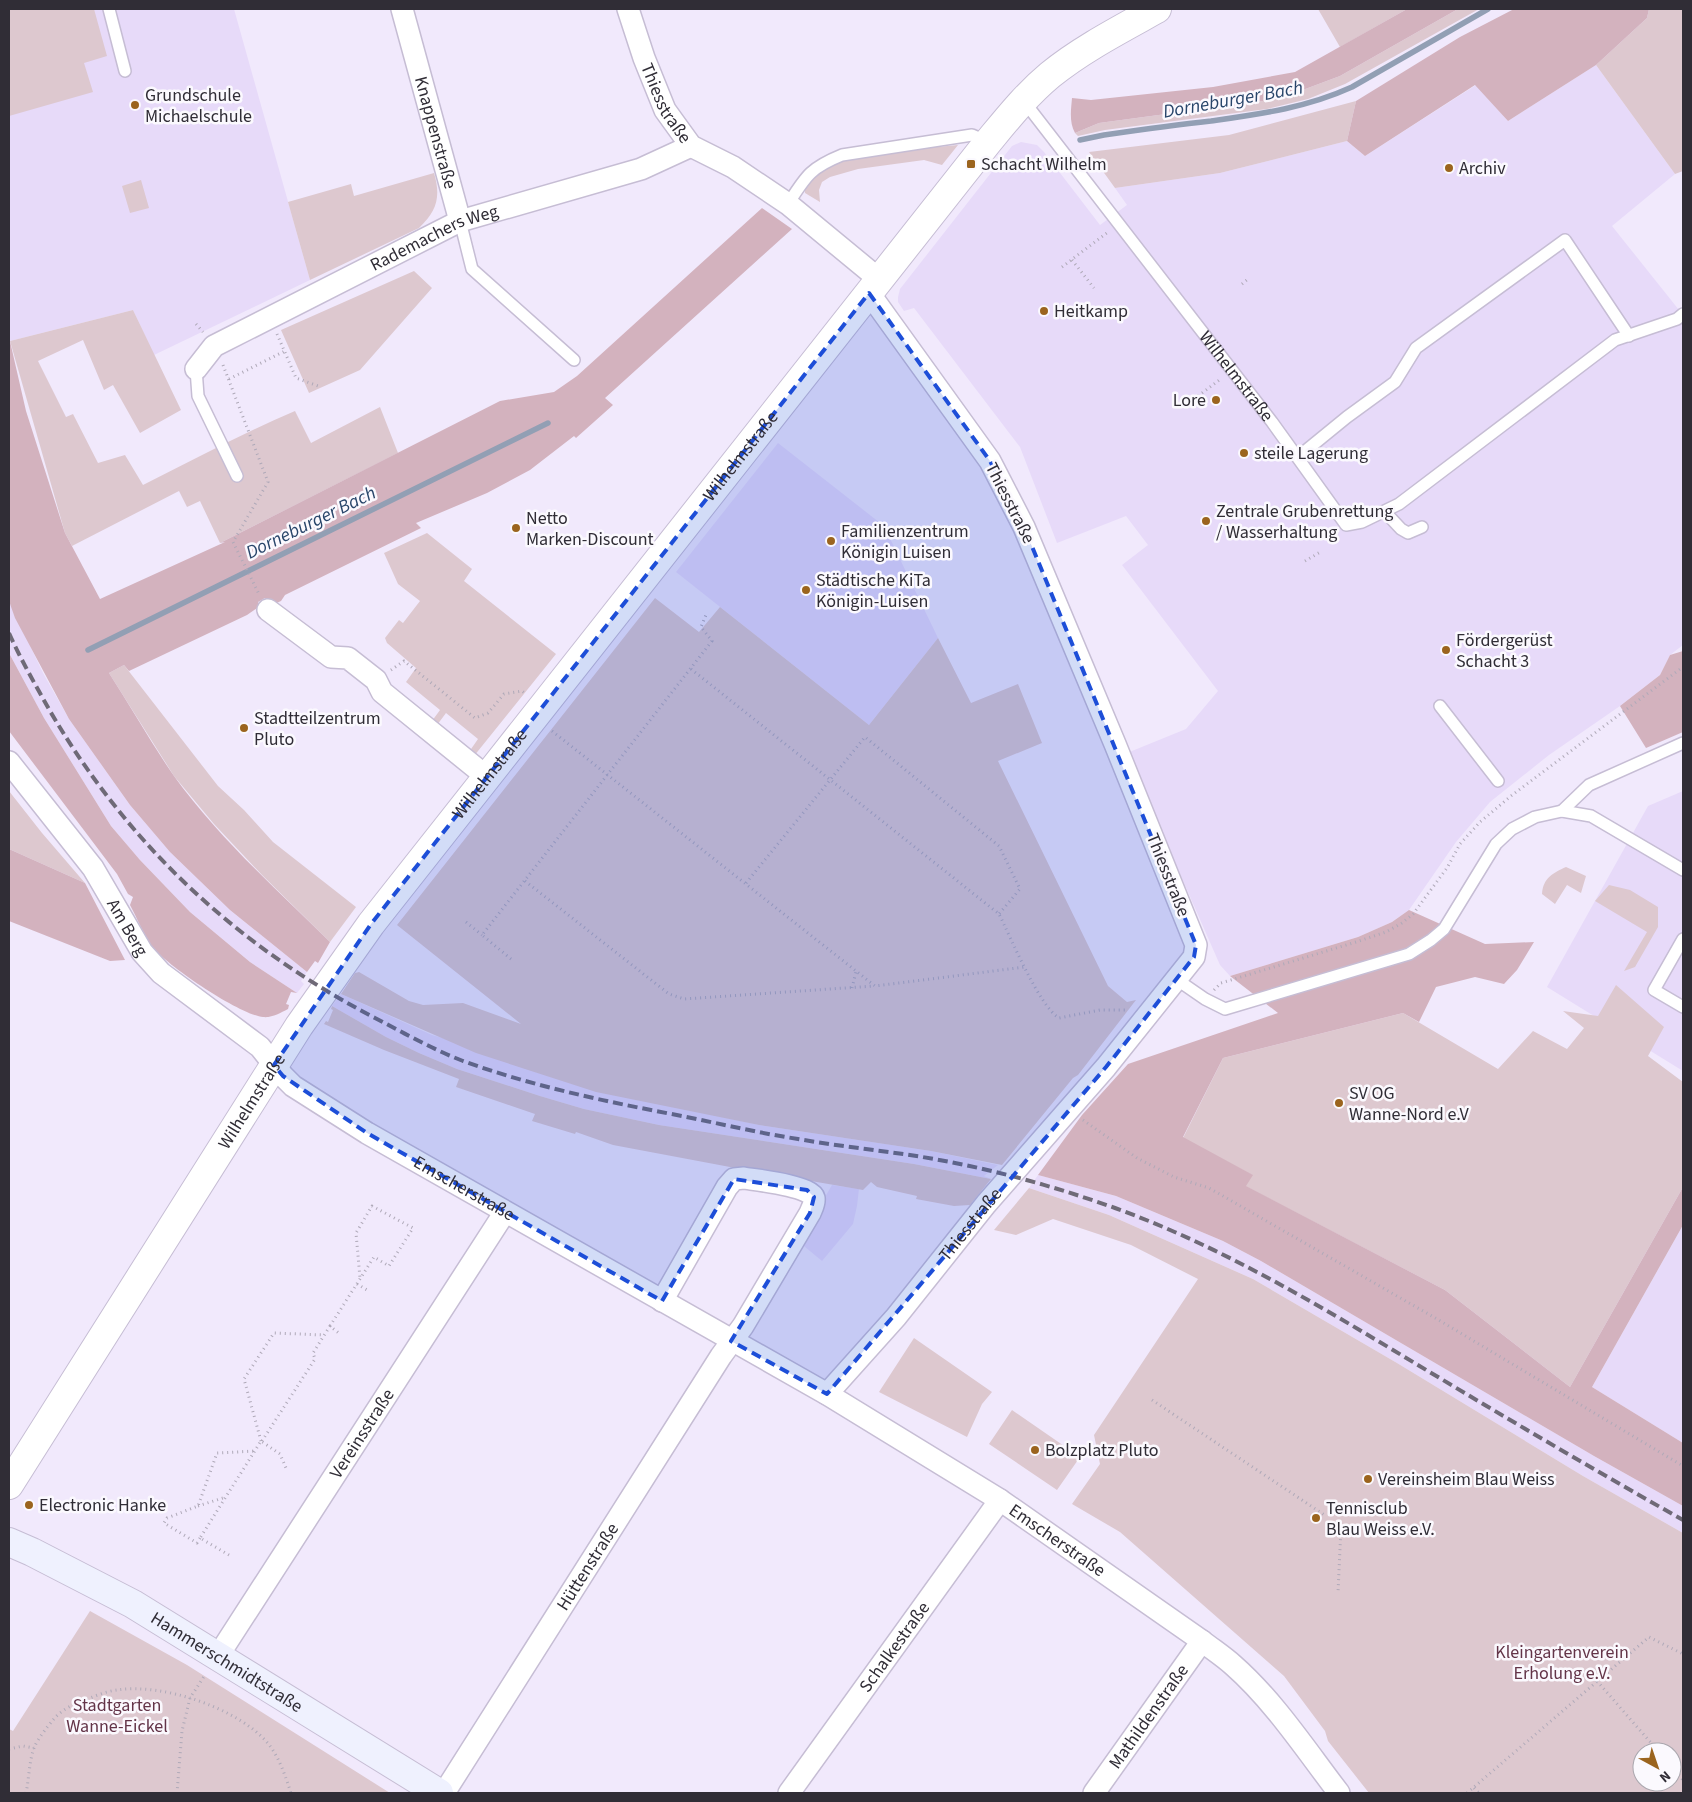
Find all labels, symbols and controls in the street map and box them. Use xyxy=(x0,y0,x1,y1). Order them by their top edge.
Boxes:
street label: Thiesstraße xyxy=(635,59,698,148)
street label: Knappenstraße xyxy=(408,73,463,192)
water label: Dorneburger Bach xyxy=(1161,74,1305,126)
place label: Grundschule Michaelschule xyxy=(145,83,252,129)
marker: Grundschule Michaelschule xyxy=(129,99,141,111)
place label: Schacht Wilhelm xyxy=(981,152,1107,177)
place label: Archiv xyxy=(1459,156,1506,181)
marker: Schacht Wilhelm xyxy=(965,158,977,170)
marker: Archiv xyxy=(1443,162,1455,174)
street label: Rademachers Weg xyxy=(366,198,501,277)
place label: Heitkamp xyxy=(1054,299,1128,324)
marker: Heitkamp xyxy=(1038,305,1050,317)
street label: Wilhelmstraße xyxy=(1193,325,1280,427)
place label: Lore xyxy=(1173,388,1206,413)
marker: Lore xyxy=(1210,394,1222,406)
street label: Wilhelmstraße xyxy=(697,405,784,506)
place label: steile Lagerung xyxy=(1254,441,1368,466)
marker: steile Lagerung xyxy=(1238,447,1250,459)
street label: Thiesstraße xyxy=(979,458,1041,548)
water label: Dorneburger Bach xyxy=(241,480,381,566)
place label: Zentrale Grubenrettung / Wasserhaltung xyxy=(1216,499,1393,545)
place label: Netto Marken-Discount xyxy=(526,506,654,552)
marker: Zentrale Grubenrettung / Wasserhaltung xyxy=(1200,515,1212,527)
place label: Familienzentrum Königin Luisen xyxy=(841,519,969,565)
marker: Netto Marken-Discount xyxy=(510,522,522,534)
marker: Familienzentrum Königin Luisen xyxy=(825,535,837,547)
place label: Städtische KiTa Königin-Luisen xyxy=(816,568,931,614)
marker: Städtische KiTa Königin-Luisen xyxy=(800,584,812,596)
place label: Fördergerüst Schacht 3 xyxy=(1456,628,1553,674)
marker: Fördergerüst Schacht 3 xyxy=(1440,644,1452,656)
place label: Stadtteilzentrum Pluto xyxy=(254,706,381,752)
marker: Stadtteilzentrum Pluto xyxy=(238,722,250,734)
street label: Wilhelmstraße xyxy=(446,723,533,824)
street label: Thiesstraße xyxy=(1140,830,1196,920)
street label: Am Berg xyxy=(101,894,154,961)
street label: Wilhelmstraße xyxy=(212,1048,291,1154)
place label: SV OG Wanne-Nord e.V xyxy=(1349,1081,1470,1127)
marker: SV OG Wanne-Nord e.V xyxy=(1333,1097,1345,1109)
street label: Emscherstraße xyxy=(409,1149,519,1227)
street label: Thiesstraße xyxy=(933,1182,1007,1266)
street label: Vereinsstraße xyxy=(324,1384,400,1483)
place label: Bolzplatz Pluto xyxy=(1045,1438,1158,1463)
marker: Bolzplatz Pluto xyxy=(1029,1444,1041,1456)
place label: Vereinsheim Blau Weiss xyxy=(1378,1467,1555,1492)
marker: Vereinsheim Blau Weiss xyxy=(1362,1473,1374,1485)
place label: Electronic Hanke xyxy=(39,1493,166,1518)
place label: Tennisclub Blau Weiss e.V. xyxy=(1326,1496,1435,1542)
street label: Emscherstraße xyxy=(1004,1498,1111,1583)
marker: Electronic Hanke xyxy=(23,1499,35,1511)
marker: Tennisclub Blau Weiss e.V. xyxy=(1310,1512,1322,1524)
street label: Hüttenstraße xyxy=(550,1518,625,1615)
street label: Schalkestraße xyxy=(853,1596,935,1697)
street label: Hammerschmidtstraße xyxy=(146,1606,308,1718)
park label: Kleingartenverein Erholung e.V. xyxy=(1495,1640,1629,1686)
street label: Mathildenstraße xyxy=(1103,1659,1194,1774)
park label: Stadtgarten Wanne-Eickel xyxy=(66,1693,168,1739)
north arrow xyxy=(1632,1742,1682,1792)
text: N xyxy=(1655,1766,1675,1787)

